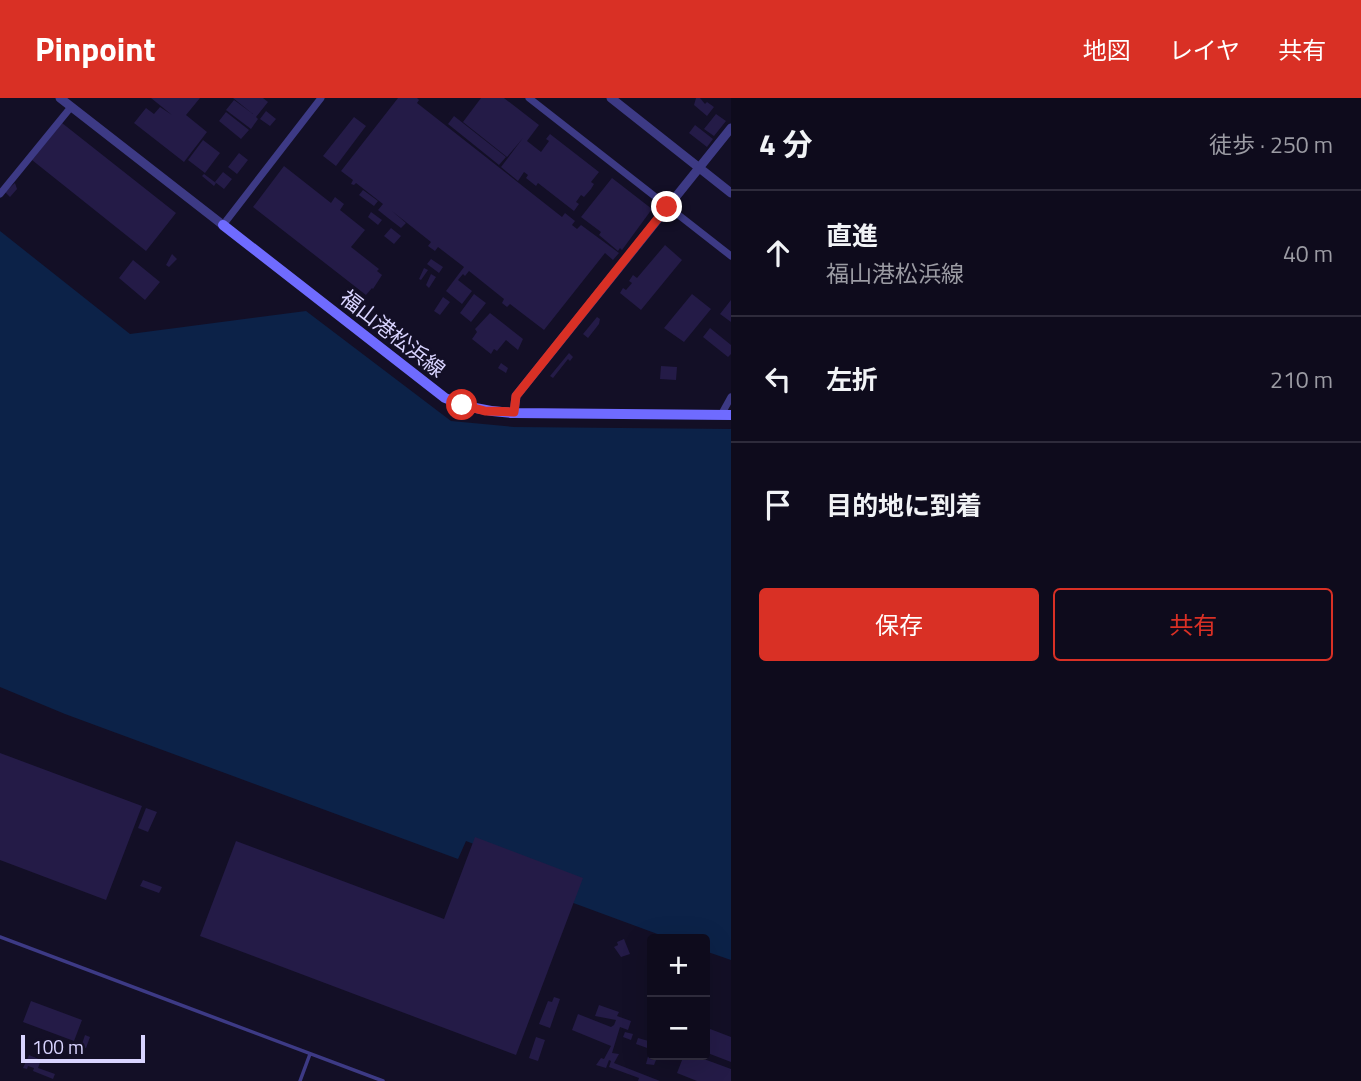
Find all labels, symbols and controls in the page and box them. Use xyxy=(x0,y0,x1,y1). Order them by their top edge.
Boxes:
text: Pinpoint xyxy=(35,24,155,74)
text: 地図 xyxy=(1083,32,1131,68)
text: レイヤ xyxy=(1169,32,1240,68)
text: 共有 xyxy=(1278,32,1326,68)
text: 4 分 xyxy=(759,121,812,167)
text: 徒歩 · 250 m xyxy=(1209,127,1333,162)
route end xyxy=(651,191,682,222)
text: 直進 xyxy=(826,216,878,255)
icon: ahead xyxy=(759,234,797,272)
text: 40 m xyxy=(1283,236,1333,271)
text: 福山港松浜線 xyxy=(826,256,964,291)
street label: 福山港松浜線 xyxy=(334,282,452,384)
icon: left xyxy=(759,360,797,398)
text: 左折 xyxy=(826,360,878,399)
text: 210 m xyxy=(1270,362,1333,397)
route start xyxy=(446,389,477,420)
icon: arrive xyxy=(759,486,797,524)
text: 目的地に到着 xyxy=(826,486,982,525)
button: 保存 xyxy=(759,588,1039,661)
button: 共有 xyxy=(1053,588,1333,661)
map controls xyxy=(647,934,710,1060)
button: + xyxy=(647,934,710,997)
button: − xyxy=(647,997,710,1060)
scale bar xyxy=(21,1032,145,1064)
text: 100 m xyxy=(32,1032,84,1061)

